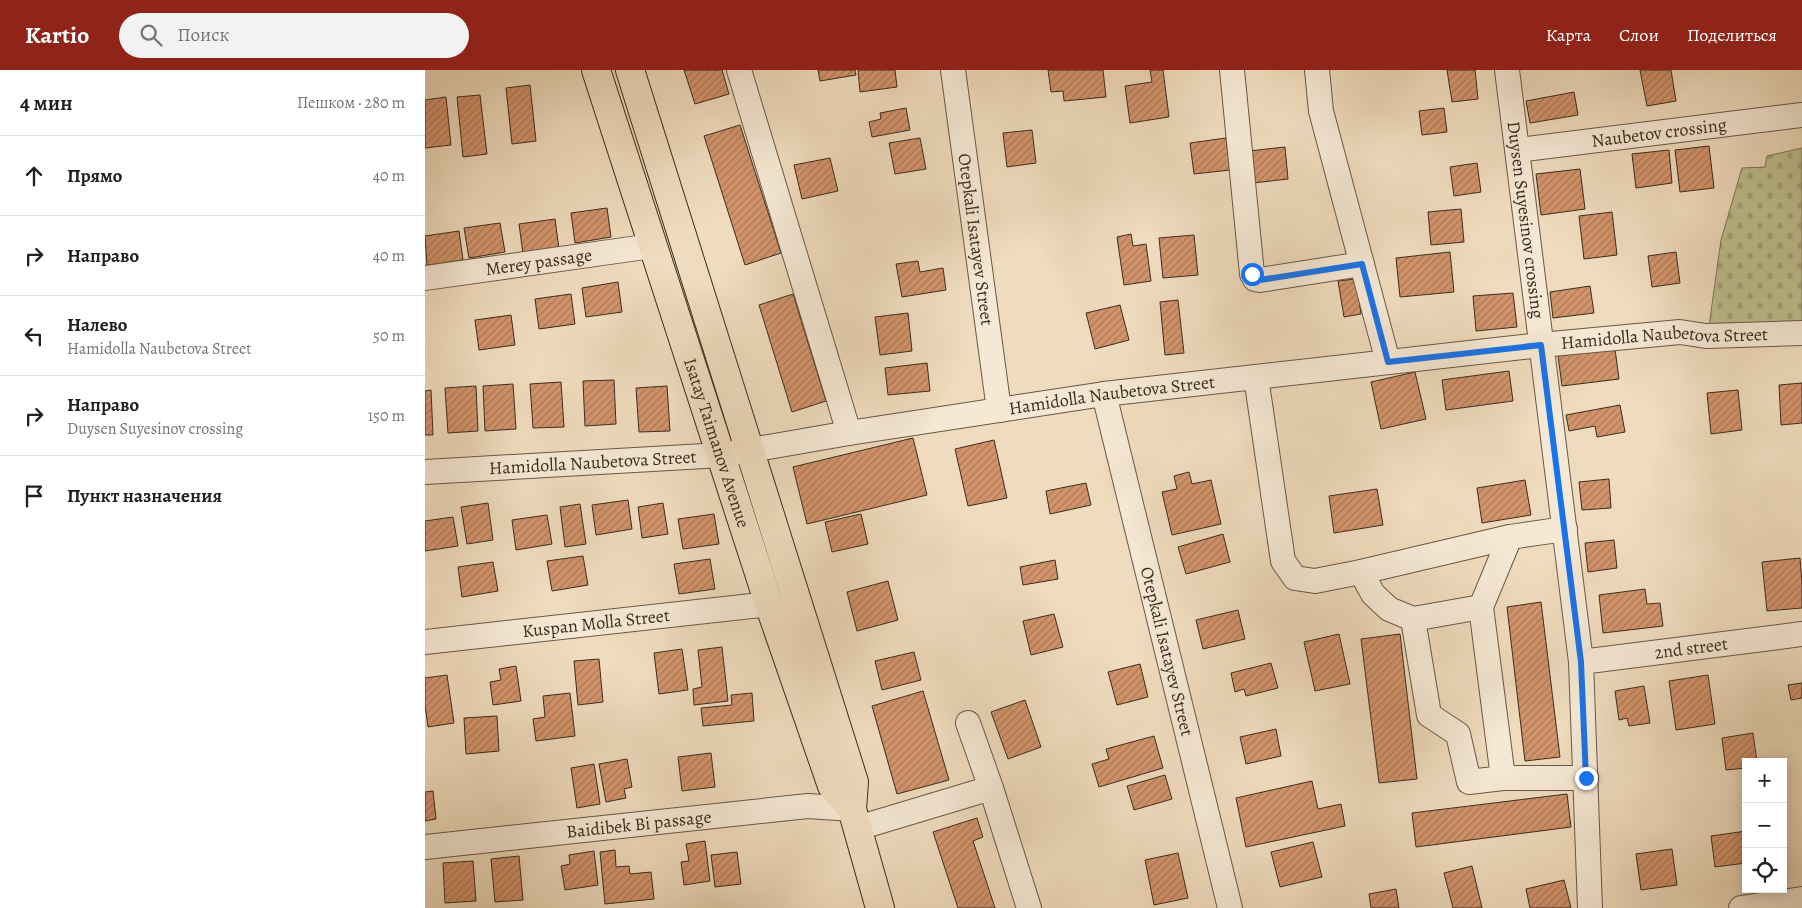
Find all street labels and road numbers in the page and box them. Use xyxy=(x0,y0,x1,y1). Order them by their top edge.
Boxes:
street label: Naubetov crossing xyxy=(1590,112,1728,153)
street label: Duysen Suyesinov crossing xyxy=(1502,120,1550,320)
street label: Otepkali Isatayev Street xyxy=(952,152,999,327)
street label: Merey passage xyxy=(484,243,594,281)
street label: Hamidolla Naubetova Street xyxy=(1560,320,1768,355)
street label: Isatay Taimanov Avenue xyxy=(678,355,756,531)
street label: Hamidolla Naubetova Street xyxy=(1007,370,1216,420)
street label: Hamidolla Naubetova Street xyxy=(488,444,697,480)
street label: Otepkali Isatayev Street xyxy=(1135,564,1199,739)
street label: Kuspan Molla Street xyxy=(521,603,671,643)
street label: 2nd street xyxy=(1653,632,1729,665)
street label: Baidibek Bi passage xyxy=(565,804,713,844)

